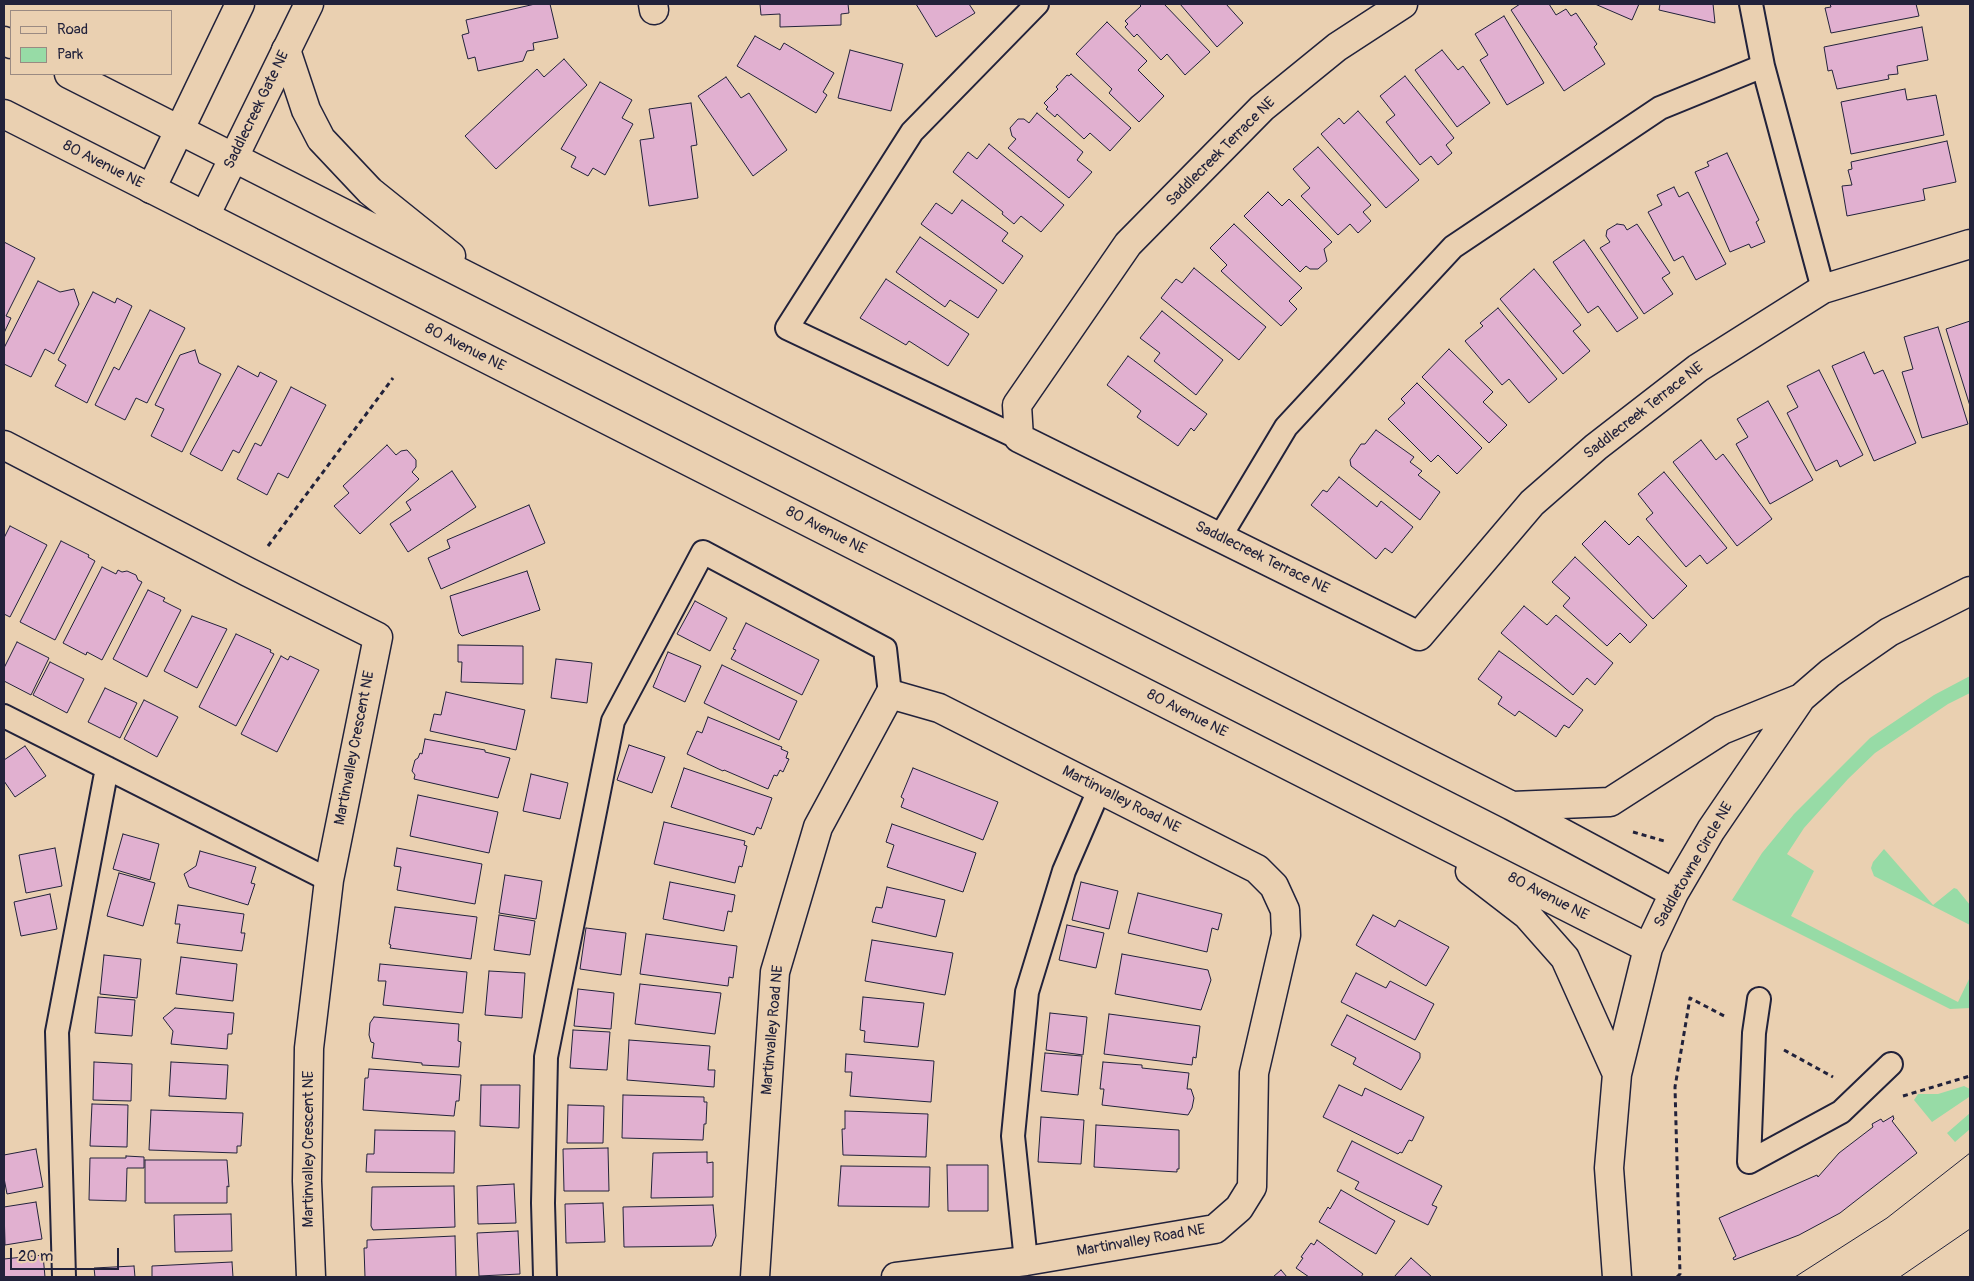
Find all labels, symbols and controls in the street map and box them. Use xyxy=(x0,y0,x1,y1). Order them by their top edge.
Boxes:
legend xyxy=(10,10,172,75)
text: Road xyxy=(57,20,88,39)
text: Park xyxy=(57,45,83,64)
street label: Saddlecreek Gate NE xyxy=(221,48,293,172)
street label: Saddlecreek Terrace NE xyxy=(1163,94,1279,210)
street label: 80 Avenue NE xyxy=(60,137,146,193)
street label: 80 Avenue NE xyxy=(422,320,508,376)
street label: Saddlecreek Terrace NE xyxy=(1581,359,1707,463)
street label: 80 Avenue NE xyxy=(783,503,869,559)
street label: Saddlecreek Terrace NE xyxy=(1192,518,1332,598)
street label: Martinvalley Crescent NE xyxy=(331,669,379,827)
street label: 80 Avenue NE xyxy=(1144,686,1230,742)
street label: Martinvalley Road NE xyxy=(1059,762,1183,838)
street label: Saddletowne Circle NE xyxy=(1651,799,1737,931)
street label: 80 Avenue NE xyxy=(1505,869,1591,925)
street label: Martinvalley Road NE xyxy=(758,964,788,1096)
street label: Martinvalley Crescent NE xyxy=(300,1071,318,1227)
street label: Martinvalley Road NE xyxy=(1075,1221,1207,1261)
scale bar xyxy=(12,1238,121,1270)
text: 20 m xyxy=(18,1247,53,1266)

